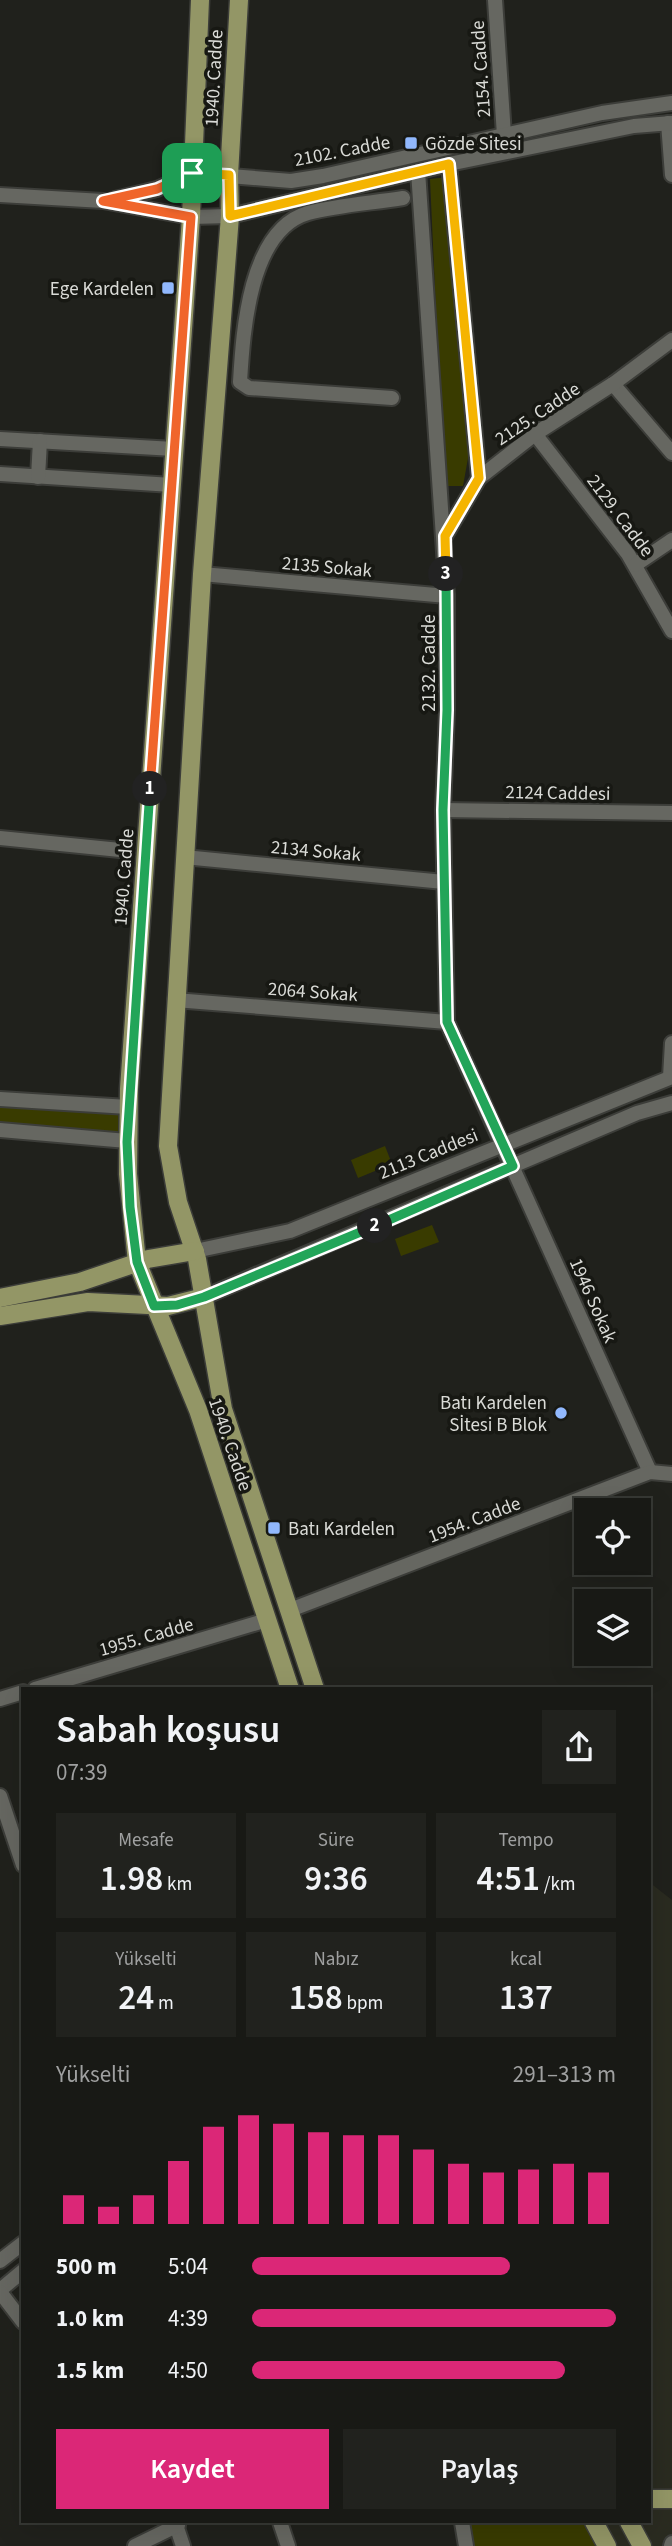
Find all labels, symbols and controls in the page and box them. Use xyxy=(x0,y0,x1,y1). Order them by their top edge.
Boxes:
street label: 2154. Cadde xyxy=(465,19,498,118)
street label: 1940. Cadde xyxy=(198,29,231,127)
street label: 2102. Cadde xyxy=(292,129,393,174)
place label: Gözde Sitesi xyxy=(425,131,522,158)
marker: Gözde Sitesi xyxy=(403,135,419,151)
pin xyxy=(162,143,222,203)
icon: arrive xyxy=(173,154,211,192)
place label: Ege Kardelen xyxy=(50,276,154,303)
marker: Ege Kardelen xyxy=(160,280,176,296)
street label: 2125. Cadde xyxy=(490,376,586,453)
street label: 2129. Cadde xyxy=(580,469,660,563)
street label: 2135 Sokak xyxy=(281,550,374,585)
pin: 3 xyxy=(428,556,464,592)
text: 3 xyxy=(440,560,451,587)
street label: 2132. Cadde xyxy=(416,614,443,712)
pin: 1 xyxy=(132,772,168,806)
text: 1 xyxy=(144,775,155,802)
street label: 2124 Caddesi xyxy=(505,779,611,808)
street label: 1940. Cadde xyxy=(108,828,141,927)
street label: 2134 Sokak xyxy=(270,834,363,869)
street label: 2064 Sokak xyxy=(267,976,359,1009)
street label: 2113 Caddesi xyxy=(375,1122,482,1187)
pin: 2 xyxy=(358,1208,392,1244)
text: 2 xyxy=(369,1212,380,1239)
street label: 1946 Sokak xyxy=(562,1254,624,1348)
place label: Batı Kardelen Sİtesi B Blok xyxy=(440,1390,548,1439)
street label: 1940. Cadde xyxy=(201,1394,258,1495)
marker: Batı Kardelen Sİtesi B Blok xyxy=(553,1405,569,1421)
street label: 1954. Cadde xyxy=(424,1490,525,1550)
map controls xyxy=(574,1498,651,1666)
button: locate xyxy=(574,1498,651,1575)
place label: Batı Kardelen xyxy=(288,1516,395,1543)
marker: Batı Kardelen xyxy=(266,1520,282,1536)
button: layers xyxy=(574,1589,651,1666)
street label: 1955. Cadde xyxy=(96,1611,197,1664)
text: Sabah koşusu xyxy=(56,1703,280,1757)
button: share xyxy=(542,1710,616,1784)
text: 07:39 xyxy=(56,1756,107,1789)
text: Mesafe xyxy=(118,1827,174,1854)
text: Süre xyxy=(318,1827,354,1854)
text: Tempo xyxy=(499,1827,553,1854)
text: 1.98 xyxy=(100,1854,163,1904)
text: 9:36 xyxy=(304,1854,368,1904)
text: 4:51 xyxy=(476,1854,540,1904)
text: km xyxy=(163,1871,192,1898)
text: /km xyxy=(540,1871,576,1898)
text: Yükselti xyxy=(115,1946,177,1973)
text: Nabız xyxy=(313,1946,359,1973)
text: kcal xyxy=(510,1946,542,1973)
text: 24 xyxy=(118,1973,154,2023)
text: 158 xyxy=(289,1973,343,2023)
text: 137 xyxy=(499,1973,553,2023)
text: m xyxy=(154,1990,174,2017)
text: bpm xyxy=(343,1990,383,2017)
text: Yükselti xyxy=(56,2058,130,2091)
text: 291–313 m xyxy=(513,2058,616,2091)
text: 500 m xyxy=(56,2250,117,2283)
text: 5:04 xyxy=(168,2250,208,2283)
text: 1.0 km xyxy=(56,2302,124,2335)
text: 4:39 xyxy=(168,2302,208,2335)
text: 1.5 km xyxy=(56,2354,124,2387)
text: 4:50 xyxy=(168,2354,208,2387)
button: Kaydet xyxy=(56,2429,329,2509)
button: Paylaş xyxy=(343,2429,616,2509)

